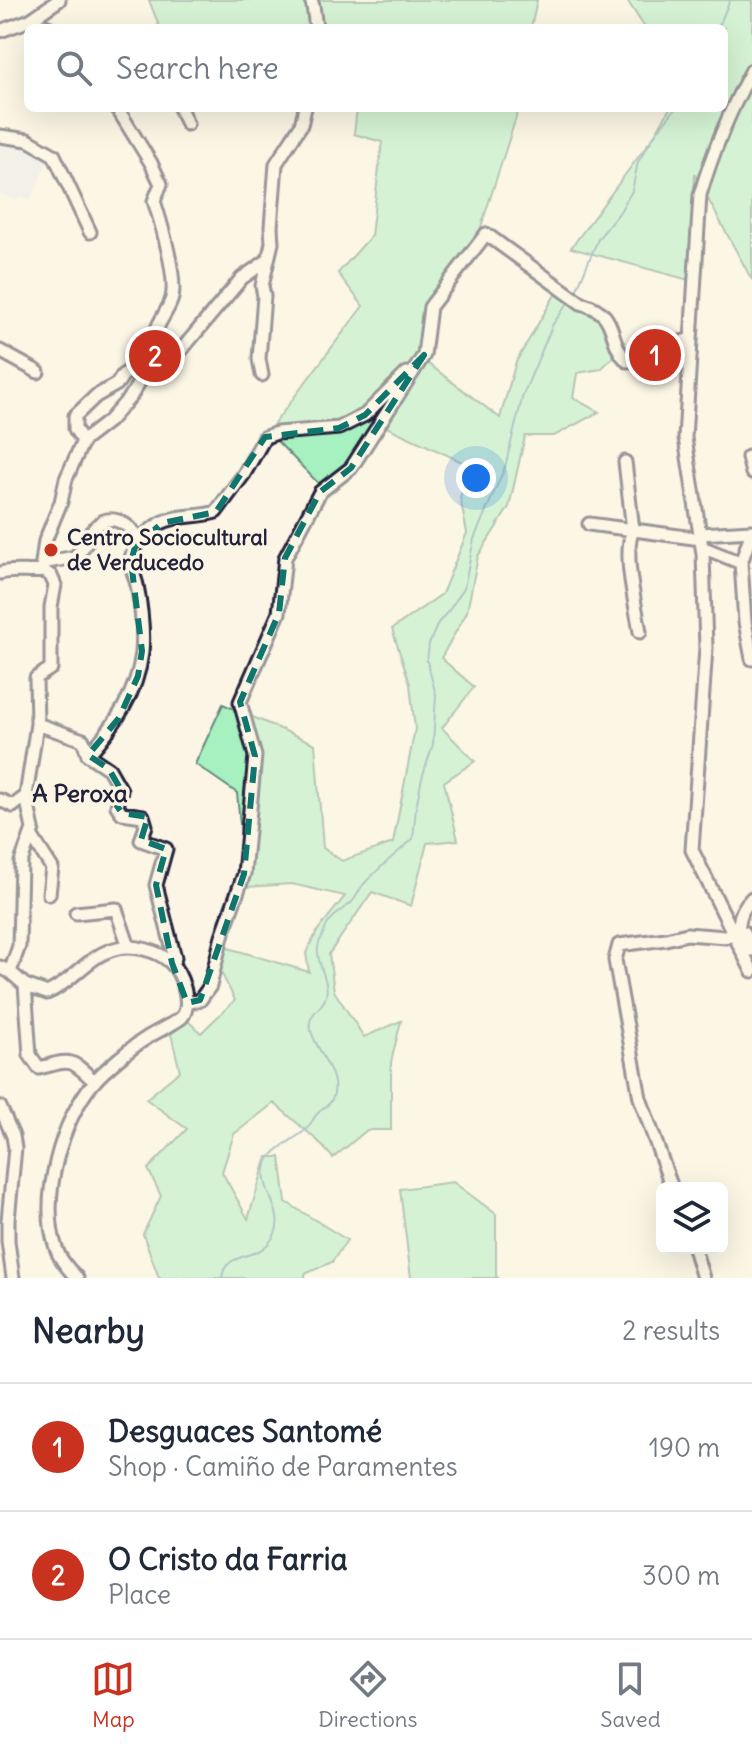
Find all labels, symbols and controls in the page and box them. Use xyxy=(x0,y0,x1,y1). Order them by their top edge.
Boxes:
search box xyxy=(24,24,728,112)
icon: search xyxy=(52,46,96,90)
text: Search here xyxy=(116,49,279,87)
pin: 1 xyxy=(629,325,681,385)
pin: 2 xyxy=(129,326,181,386)
your location xyxy=(456,458,496,498)
place label: Centro Sociocultural de Verducedo xyxy=(67,523,268,576)
marker: Centro Sociocultural de Verducedo xyxy=(42,541,60,559)
district label: A Peroxa xyxy=(32,778,128,808)
map controls xyxy=(656,1182,728,1254)
button: layers xyxy=(656,1182,728,1254)
text: Nearby xyxy=(32,1309,145,1352)
text: 2 results xyxy=(622,1314,720,1347)
text: Desguaces Santomé xyxy=(108,1412,382,1450)
text: 1 xyxy=(53,1431,63,1464)
text: 190 m xyxy=(649,1431,720,1464)
text: Shop · Camiño de Paramentes xyxy=(108,1450,458,1483)
text: O Cristo da Farria xyxy=(108,1540,348,1578)
text: 2 xyxy=(51,1559,65,1592)
text: 300 m xyxy=(642,1559,720,1592)
text: Place xyxy=(108,1578,171,1611)
tab: Map xyxy=(91,1657,135,1733)
tab: Directions xyxy=(318,1657,418,1733)
tab: Saved xyxy=(600,1657,661,1733)

